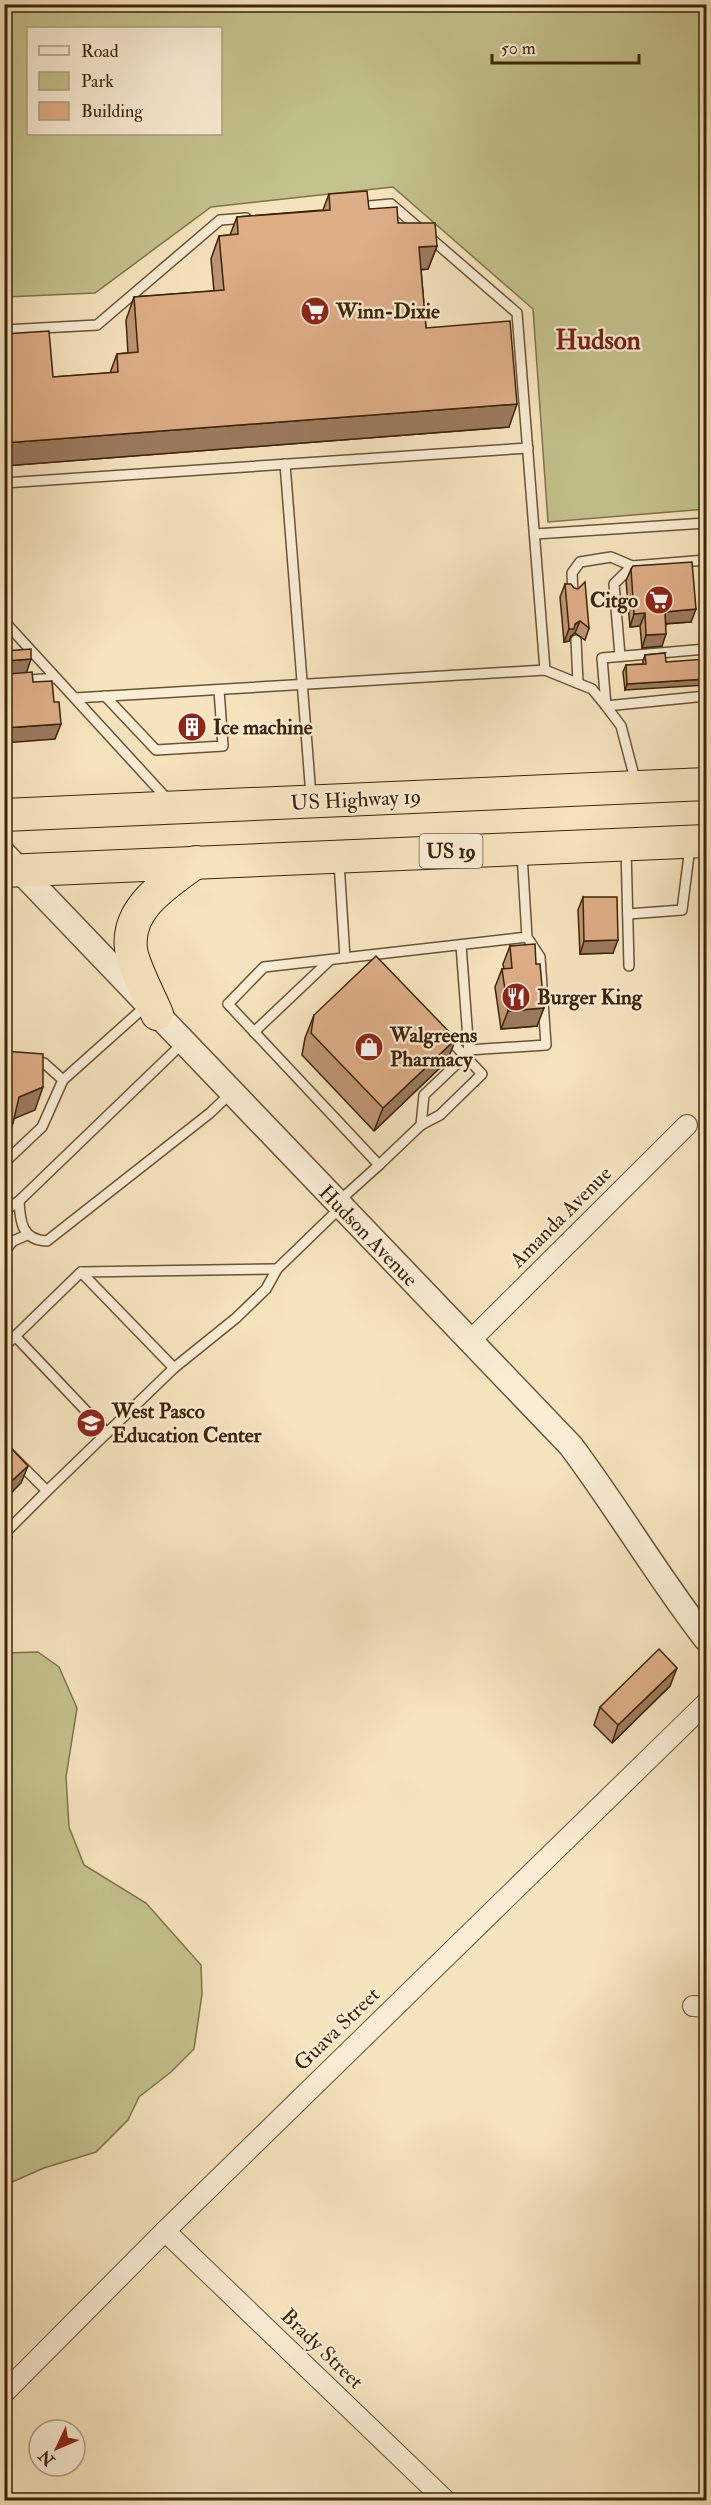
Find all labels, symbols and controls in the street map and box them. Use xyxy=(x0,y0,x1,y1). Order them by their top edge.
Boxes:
legend xyxy=(27,27,222,135)
scale bar xyxy=(492,27,639,65)
text: 50 m xyxy=(501,37,536,60)
text: Road xyxy=(81,40,119,63)
text: Park xyxy=(81,70,114,93)
text: Building xyxy=(81,100,144,123)
supermarket icon: Winn-Dixie xyxy=(299,295,331,327)
place label: Winn-Dixie xyxy=(335,298,440,325)
district label: Hudson xyxy=(555,324,641,357)
supermarket icon: Citgo xyxy=(643,584,675,616)
place label: Citgo xyxy=(590,587,638,614)
building icon: Ice machine xyxy=(176,711,208,743)
place label: Ice machine xyxy=(213,714,313,741)
street label: US Highway 19 xyxy=(290,783,422,817)
road number: US 19 xyxy=(420,834,482,868)
restaurant icon: Burger King xyxy=(500,981,532,1013)
place label: Burger King xyxy=(537,984,643,1011)
place label: Walgreens Pharmacy xyxy=(389,1022,477,1073)
shop icon: Walgreens Pharmacy xyxy=(353,1031,385,1063)
street label: Amanda Avenue xyxy=(504,1160,618,1274)
street label: Hudson Avenue xyxy=(313,1179,424,1293)
place label: West Pasco Education Center xyxy=(111,1398,263,1449)
school or university icon: West Pasco Education Center xyxy=(75,1407,107,1439)
street label: Guava Street xyxy=(288,1981,386,2077)
street label: Brady Street xyxy=(275,2303,369,2395)
north arrow xyxy=(27,2418,87,2478)
text: N xyxy=(34,2445,60,2471)

